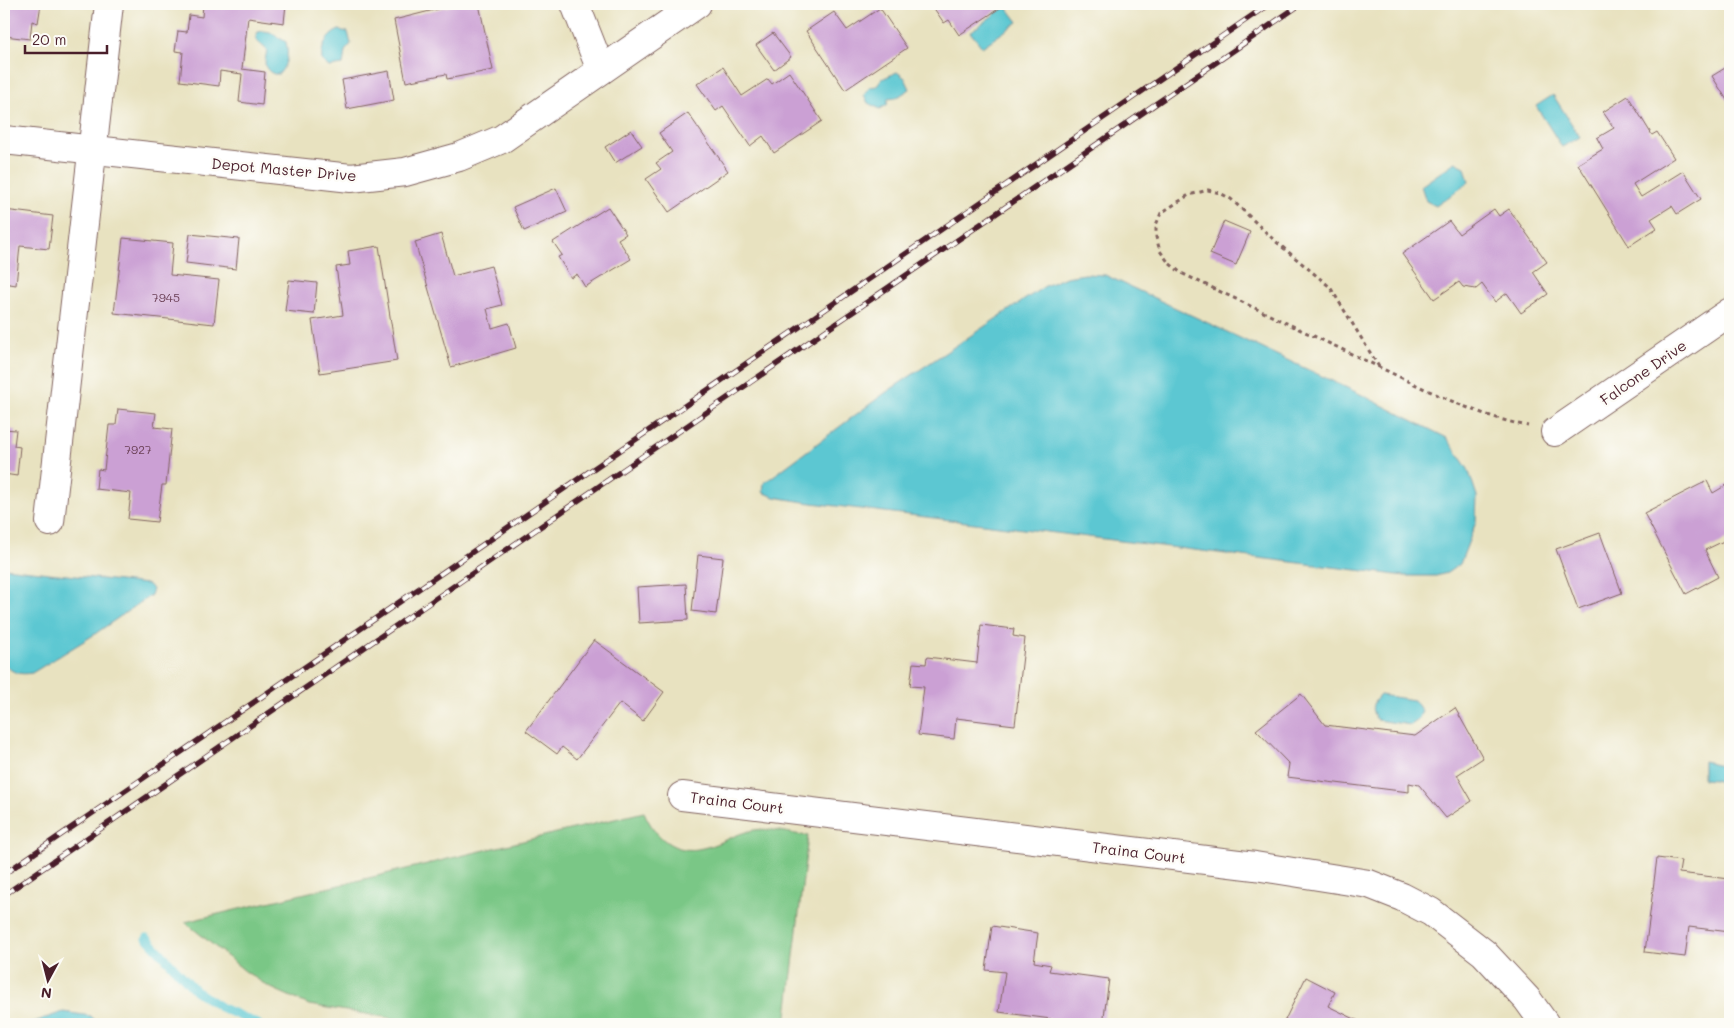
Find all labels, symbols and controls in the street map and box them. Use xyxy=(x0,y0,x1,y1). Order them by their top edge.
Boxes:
scale bar xyxy=(25,22,108,54)
text: 20 m xyxy=(32,29,66,49)
street label: Depot Master Drive xyxy=(211,153,357,185)
house number: 7945 xyxy=(152,289,180,305)
street label: Falcone Drive xyxy=(1596,335,1690,409)
house number: 7927 xyxy=(124,441,152,457)
street label: Traina Court xyxy=(689,786,785,818)
street label: Traina Court xyxy=(1091,836,1187,868)
north arrow xyxy=(22,956,72,1006)
text: N xyxy=(40,983,53,1003)

